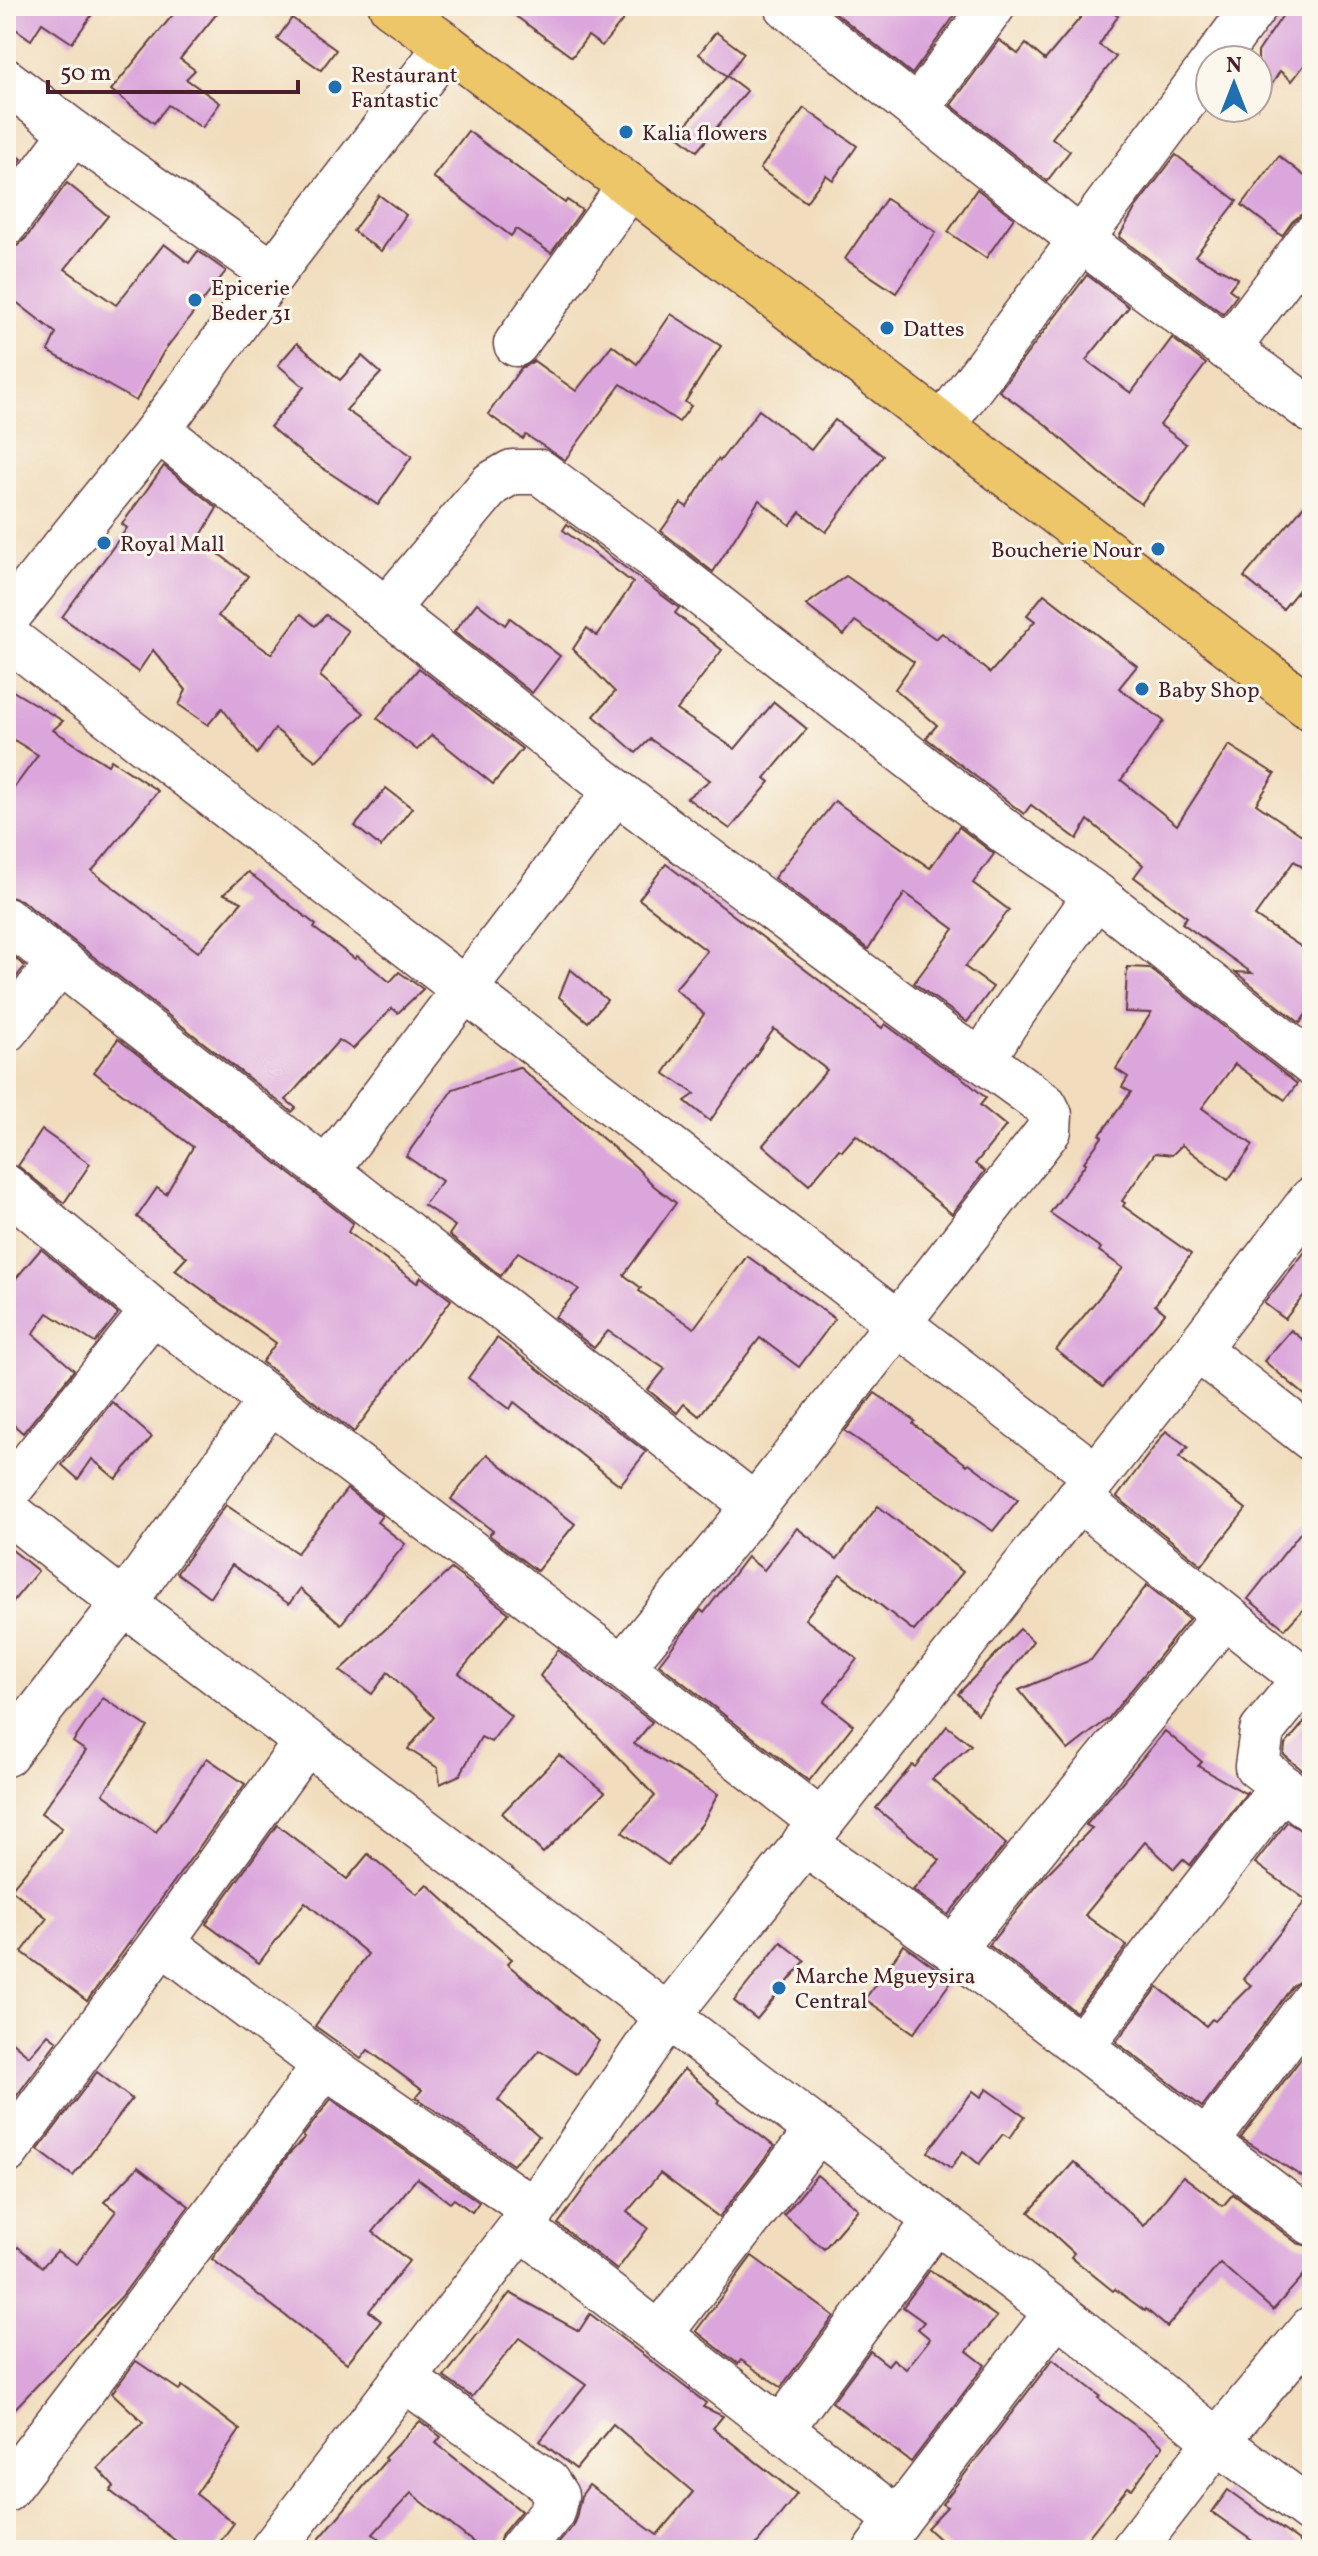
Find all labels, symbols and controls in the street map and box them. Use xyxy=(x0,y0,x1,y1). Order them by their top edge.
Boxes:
scale bar xyxy=(48,44,298,94)
north arrow xyxy=(1194,44,1274,124)
text: N xyxy=(1226,51,1242,82)
text: 50 m xyxy=(60,57,112,91)
place label: Restaurant Fantastic xyxy=(351,61,458,117)
marker: Restaurant Fantastic xyxy=(326,78,344,96)
place label: Kalia flowers xyxy=(642,119,768,150)
marker: Kalia flowers xyxy=(617,123,635,141)
place label: Epicerie Beder 31 xyxy=(211,274,291,330)
marker: Epicerie Beder 31 xyxy=(186,291,204,309)
place label: Dattes xyxy=(903,315,965,346)
marker: Dattes xyxy=(878,319,896,337)
place label: Royal Mall xyxy=(120,530,225,561)
marker: Royal Mall xyxy=(95,534,113,552)
place label: Boucherie Nour xyxy=(991,536,1142,567)
marker: Boucherie Nour xyxy=(1149,540,1167,558)
place label: Baby Shop xyxy=(1158,676,1260,707)
marker: Baby Shop xyxy=(1133,680,1151,698)
place label: Marche Mgueysira Central xyxy=(795,1962,975,2018)
marker: Marche Mgueysira Central xyxy=(770,1979,788,1997)

